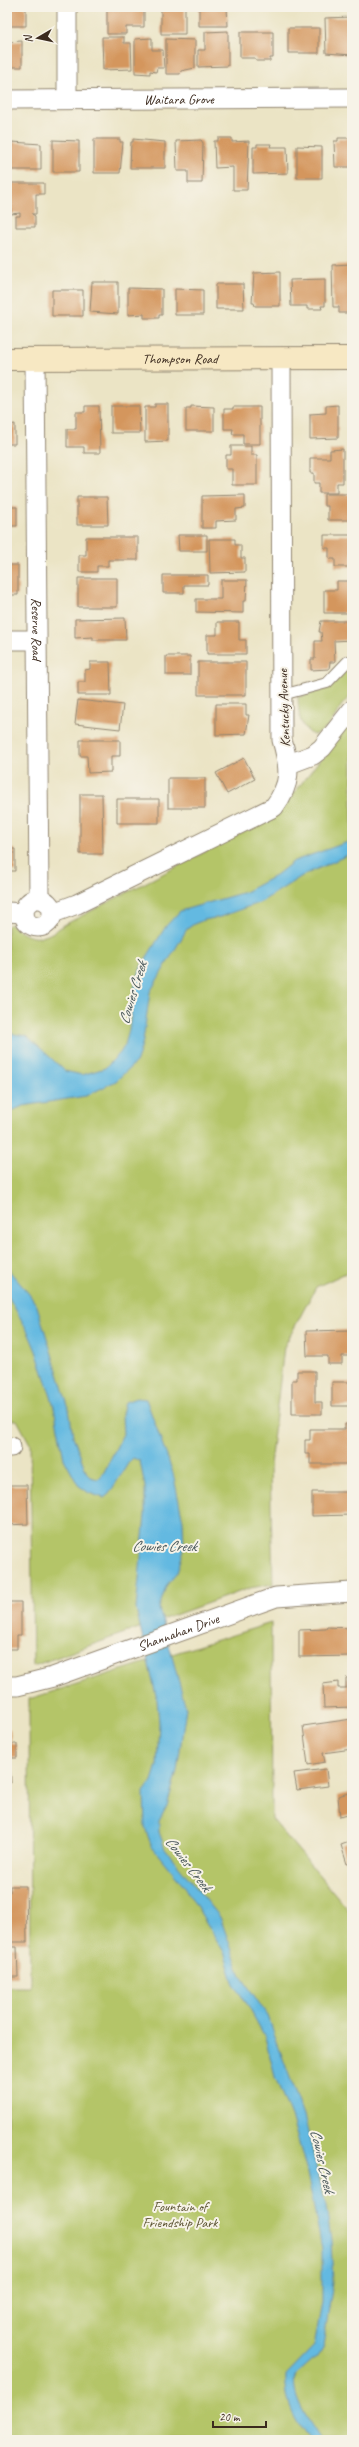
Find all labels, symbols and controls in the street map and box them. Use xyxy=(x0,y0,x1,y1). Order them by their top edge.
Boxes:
north arrow xyxy=(18,18,58,58)
text: N xyxy=(20,33,36,44)
street label: Waitara Grove xyxy=(144,90,215,108)
street label: Thompson Road xyxy=(142,350,220,367)
street label: Reserve Road xyxy=(28,598,46,663)
street label: Kentucky Avenue xyxy=(274,667,294,747)
water label: Cowies Creek xyxy=(115,957,152,1026)
water label: Cowies Creek xyxy=(132,1537,199,1556)
street label: Shannahan Drive xyxy=(135,1609,222,1654)
water label: Cowies Creek xyxy=(161,1833,217,1897)
water label: Cowies Creek xyxy=(306,2128,339,2197)
park label: Fountain of Friendship Park xyxy=(143,2198,218,2231)
scale bar xyxy=(213,2403,266,2429)
text: 20 m xyxy=(219,2409,241,2425)

